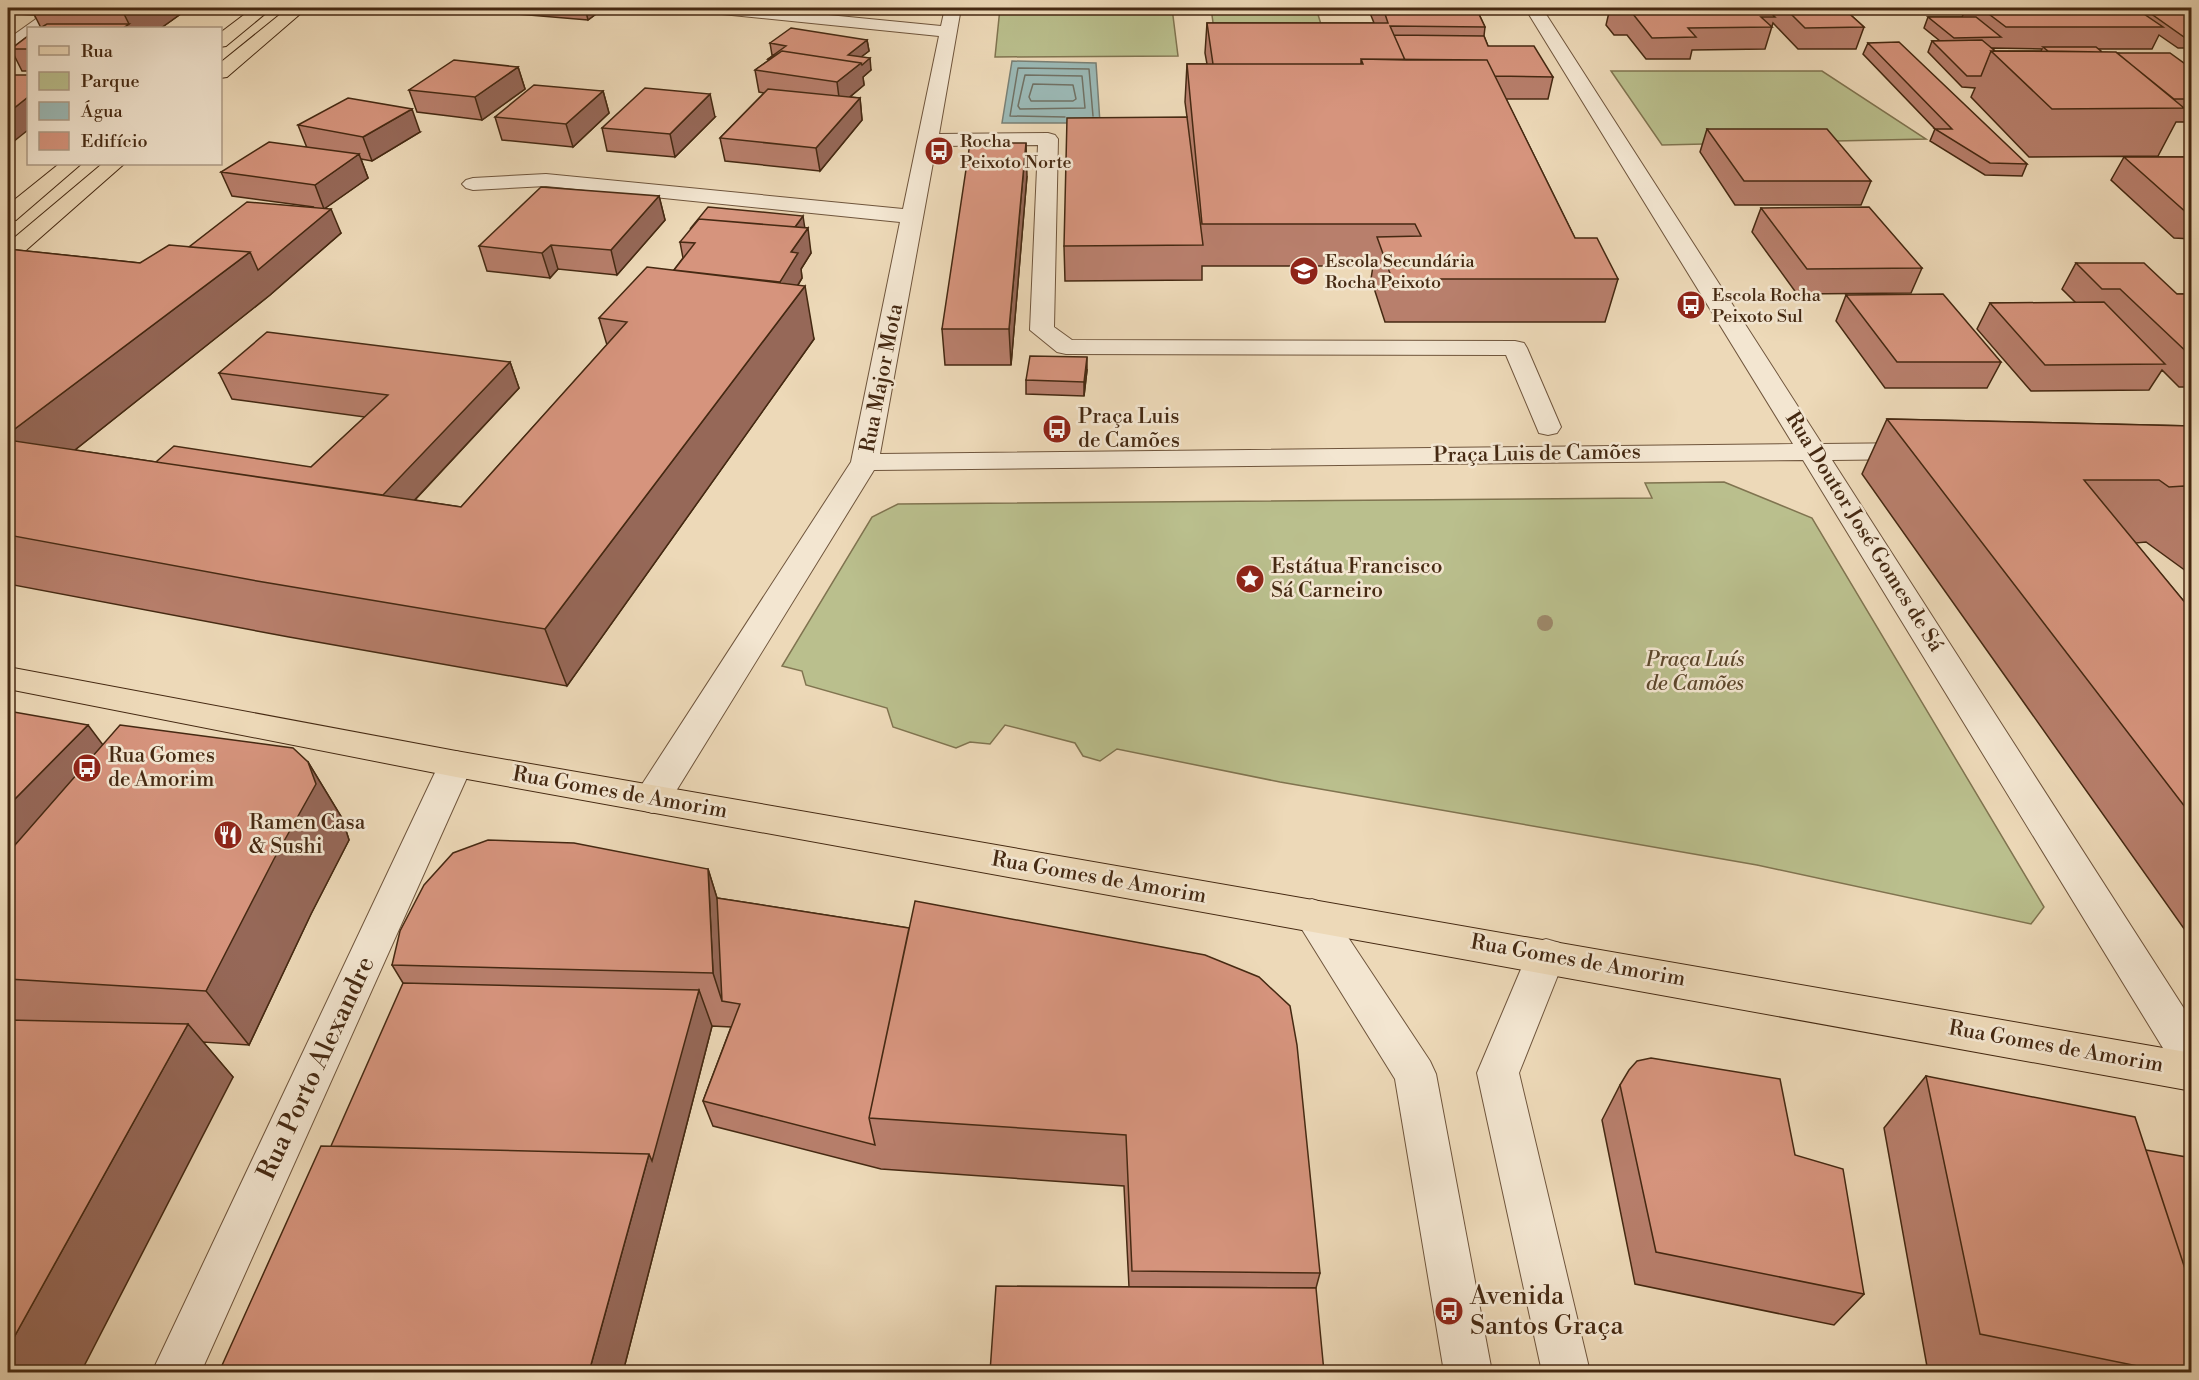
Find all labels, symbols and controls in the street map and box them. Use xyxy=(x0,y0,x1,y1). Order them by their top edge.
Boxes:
legend xyxy=(27,27,222,165)
text: Rua xyxy=(81,40,114,63)
text: Parque xyxy=(81,70,140,93)
text: Água xyxy=(80,100,123,123)
text: Edifício xyxy=(81,130,148,153)
place label: Rocha Peixoto Norte xyxy=(960,130,1072,174)
bus stop icon: Rocha Peixoto Norte xyxy=(923,135,955,167)
place label: Escola Secundária Rocha Peixoto xyxy=(1325,250,1476,294)
school or university icon: Escola Secundária Rocha Peixoto xyxy=(1288,255,1320,287)
place label: Escola Rocha Peixoto Sul xyxy=(1712,284,1822,328)
bus stop icon: Escola Rocha Peixoto Sul xyxy=(1675,289,1707,321)
street label: Rua Major Mota xyxy=(855,301,909,455)
place label: Praça Luis de Camões xyxy=(1078,404,1180,454)
street label: Rua Doutor José Gomes de Sá xyxy=(1779,407,1949,657)
bus stop icon: Praça Luis de Camões xyxy=(1041,413,1073,445)
street label: Praça Luis de Camões xyxy=(1433,439,1641,469)
place label: Estátua Francisco Sá Carneiro xyxy=(1271,554,1442,604)
place icon: Estátua Francisco Sá Carneiro xyxy=(1234,563,1266,595)
park label: Praça Luís de Camões xyxy=(1645,647,1744,697)
place label: Rua Gomes de Amorim xyxy=(108,743,215,793)
bus stop icon: Rua Gomes de Amorim xyxy=(71,752,103,784)
street label: Rua Gomes de Amorim xyxy=(511,761,729,825)
place label: Ramen Casa & Sushi xyxy=(249,810,366,860)
restaurant icon: Ramen Casa & Sushi xyxy=(212,819,244,851)
street label: Rua Gomes de Amorim xyxy=(990,846,1208,910)
street label: Rua Gomes de Amorim xyxy=(1469,929,1687,993)
street label: Rua Porto Alexandre xyxy=(250,951,382,1185)
street label: Rua Gomes de Amorim xyxy=(1947,1015,2165,1079)
place label: Avenida Santos Graça xyxy=(1469,1280,1624,1342)
bus stop icon: Avenida Santos Graça xyxy=(1433,1295,1465,1327)

